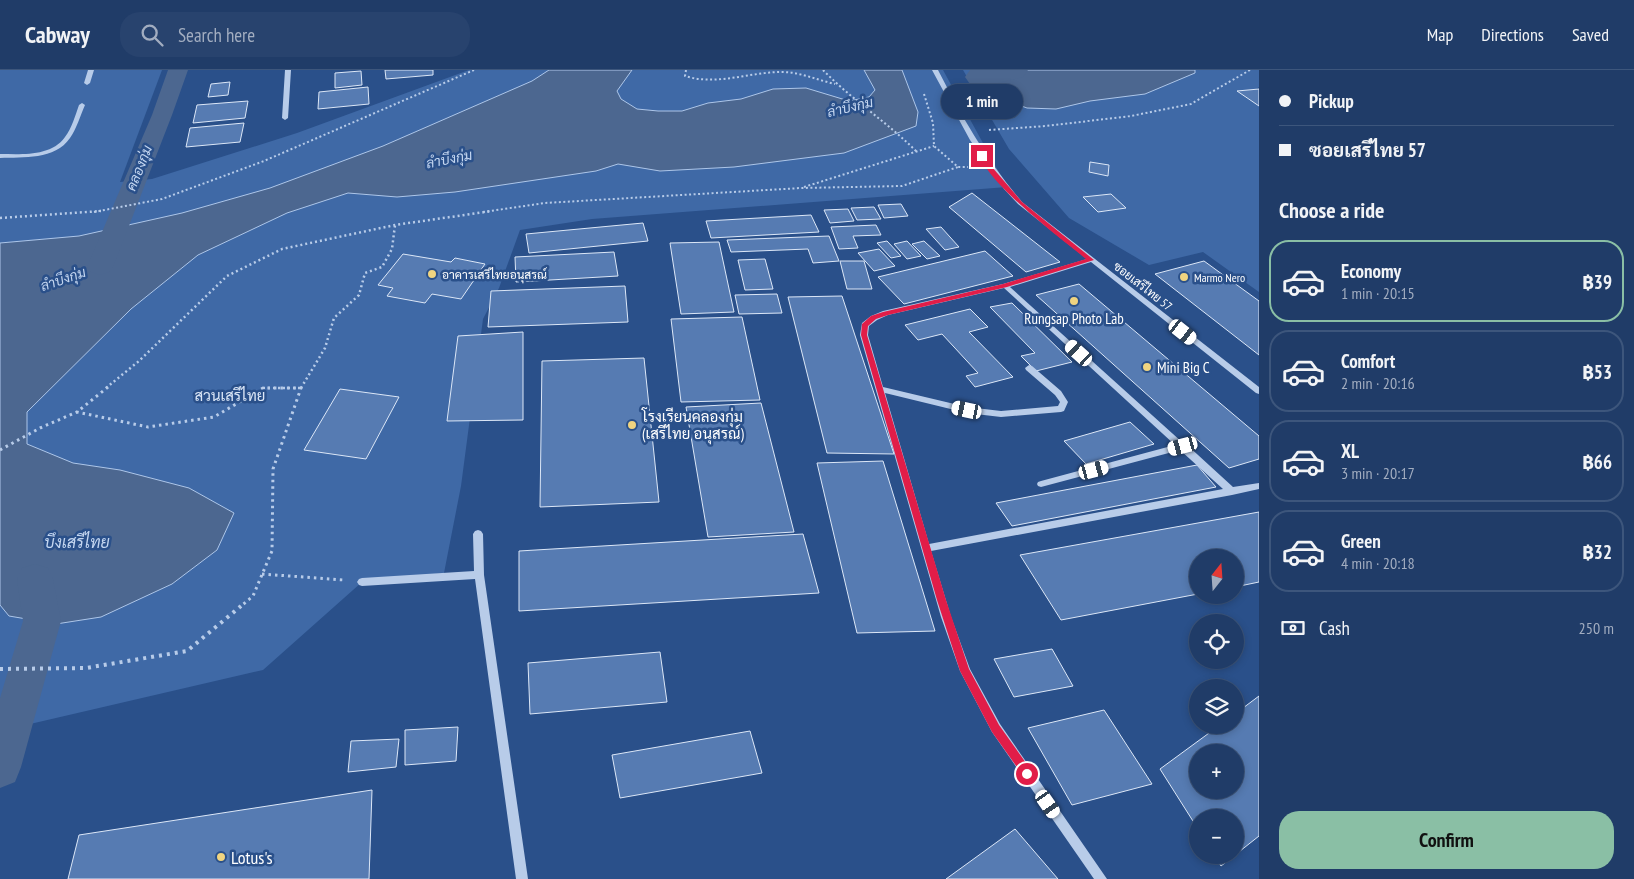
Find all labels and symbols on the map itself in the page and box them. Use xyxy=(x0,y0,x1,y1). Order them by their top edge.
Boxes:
callout: 1 min xyxy=(941,83,1023,118)
water label: ลำบึงกุ่ม xyxy=(825,93,876,122)
water label: คลองกุ่ม xyxy=(122,142,157,194)
route end xyxy=(971,145,993,167)
water label: ลำบึงกุ่ม xyxy=(424,146,474,173)
street label: ซอยเสรีไทย 57 xyxy=(1111,258,1175,314)
water label: ลำบึงกุ่ม xyxy=(38,263,89,296)
place label: อาคารเสรีไทยอนุสรณ์ xyxy=(442,267,547,284)
marker: อาคารเสรีไทยอนุสรณ์ xyxy=(426,268,438,280)
place label: Marmo Nero xyxy=(1194,270,1245,285)
marker: Marmo Nero xyxy=(1178,271,1190,283)
marker: Rungsap Photo Lab xyxy=(1068,295,1080,307)
place label: Rungsap Photo Lab xyxy=(1024,309,1124,328)
car xyxy=(1166,317,1199,347)
car xyxy=(1062,337,1095,369)
place label: Mini Big C xyxy=(1157,358,1210,377)
marker: Mini Big C xyxy=(1141,361,1153,373)
park label: สวนเสรีไทย xyxy=(195,386,265,405)
car xyxy=(950,400,983,420)
place label: โรงเรียนคลองกุ่ม (เสรีไทย อนุสรณ์) xyxy=(641,407,744,445)
marker: โรงเรียนคลองกุ่ม (เสรีไทย อนุสรณ์) xyxy=(626,419,638,431)
car xyxy=(1166,435,1199,457)
car xyxy=(1077,459,1110,481)
water label: บึงเสรีไทย xyxy=(44,531,110,552)
north arrow xyxy=(1189,549,1244,604)
route start xyxy=(1016,763,1038,785)
car xyxy=(1033,787,1062,821)
place label: Lotus's xyxy=(231,846,273,869)
marker: Lotus's xyxy=(215,851,227,863)

